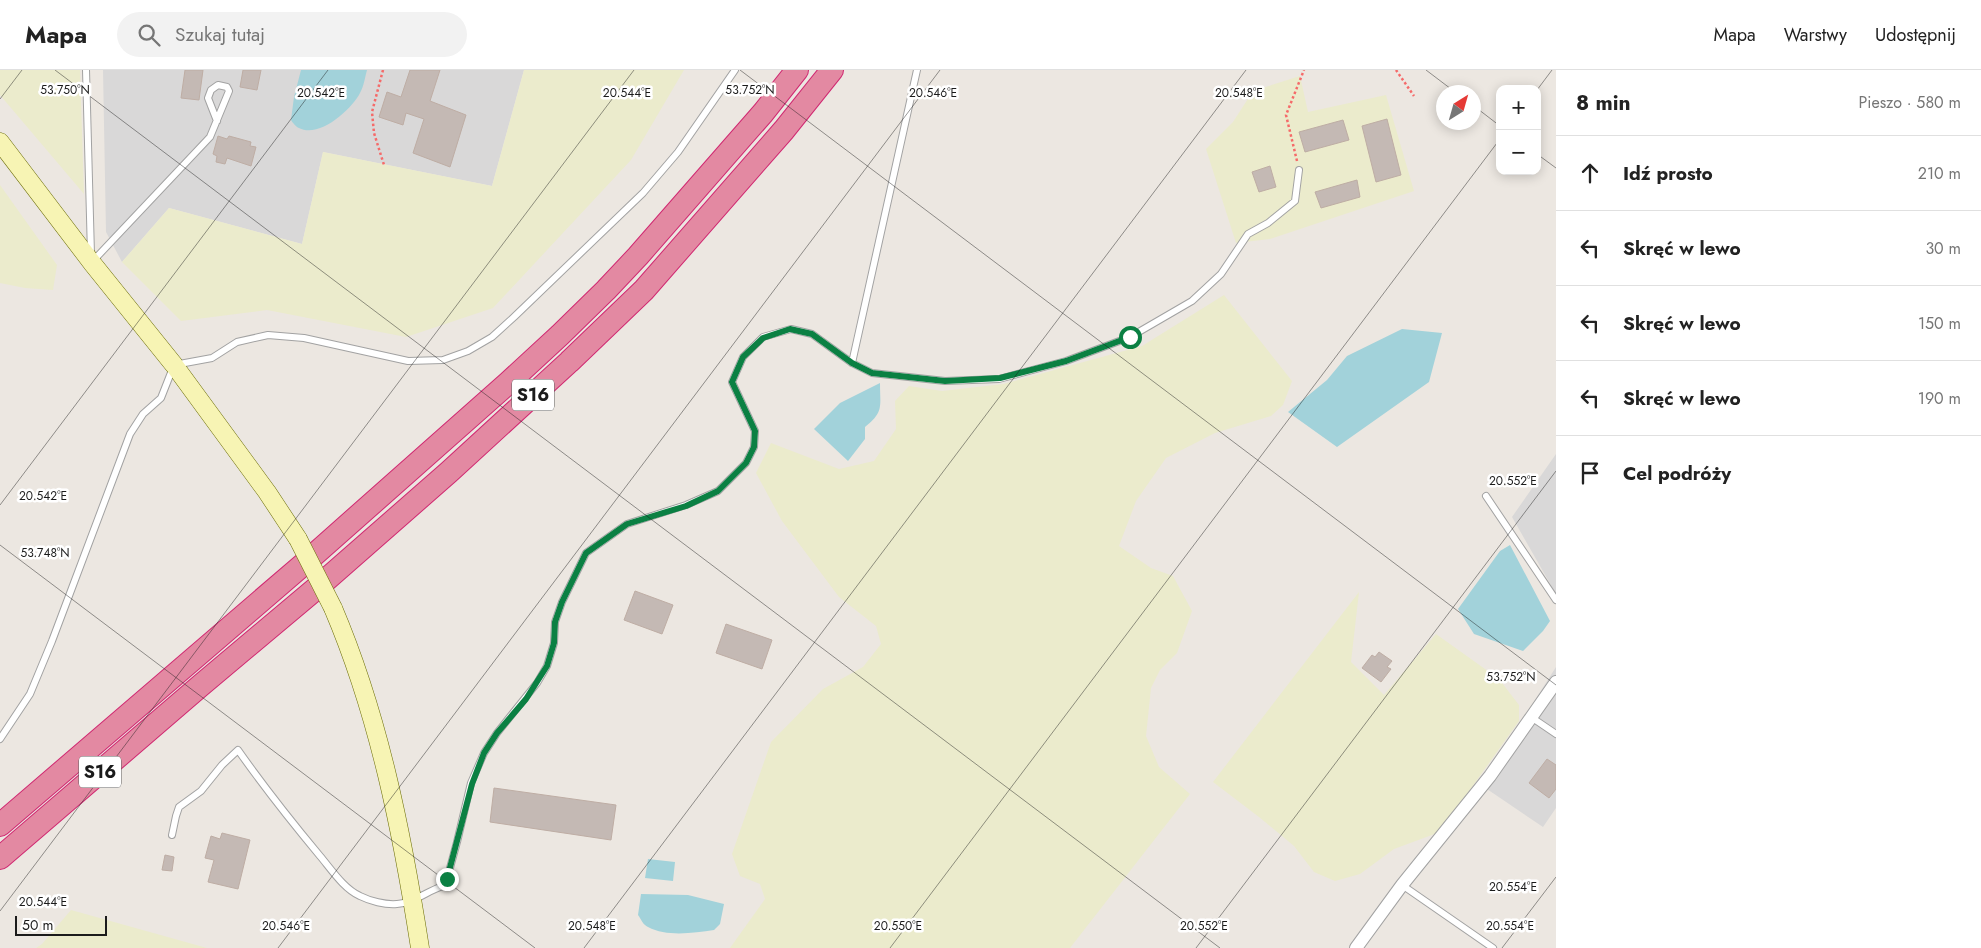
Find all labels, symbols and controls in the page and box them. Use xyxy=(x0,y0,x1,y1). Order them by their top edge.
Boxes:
search box xyxy=(117,12,467,57)
text: Mapa xyxy=(25,17,87,52)
icon: search xyxy=(135,21,163,49)
text: Szukaj tutaj xyxy=(175,21,265,48)
text: Mapa xyxy=(1714,22,1756,48)
text: Warstwy xyxy=(1784,22,1847,48)
text: Udostępnij xyxy=(1875,22,1956,48)
text: 53.750°N xyxy=(40,81,90,99)
text: 53.752°N xyxy=(725,81,775,99)
text: 20.542°E xyxy=(297,84,345,102)
text: 20.544°E xyxy=(603,84,651,102)
text: 20.546°E xyxy=(909,84,957,102)
text: 20.548°E xyxy=(1215,84,1263,102)
north arrow xyxy=(1436,85,1481,130)
map controls xyxy=(1496,85,1541,175)
button: + xyxy=(1496,85,1541,130)
text: 8 min xyxy=(1576,88,1631,118)
text: Pieszo · 580 m xyxy=(1858,91,1961,114)
button: − xyxy=(1496,130,1541,175)
icon: ahead xyxy=(1576,159,1604,187)
text: Idź prosto xyxy=(1623,160,1713,187)
text: 210 m xyxy=(1918,162,1961,185)
icon: left xyxy=(1576,234,1604,262)
text: Skręć w lewo xyxy=(1623,235,1741,262)
text: 30 m xyxy=(1925,237,1961,260)
icon: left xyxy=(1576,309,1604,337)
text: Skręć w lewo xyxy=(1623,310,1741,337)
text: 150 m xyxy=(1918,312,1961,335)
route start xyxy=(1119,326,1142,349)
road number: S16 xyxy=(512,380,554,410)
icon: left xyxy=(1576,384,1604,412)
text: Skręć w lewo xyxy=(1623,385,1741,412)
text: 190 m xyxy=(1918,387,1961,410)
icon: arrive xyxy=(1576,459,1604,487)
text: Cel podróży xyxy=(1623,460,1731,487)
text: 20.552°E xyxy=(1489,472,1537,490)
text: 20.542°E xyxy=(19,487,67,505)
text: 53.748°N xyxy=(20,544,70,562)
text: 53.752°N xyxy=(1486,668,1536,686)
road number: S16 xyxy=(79,756,121,788)
route end xyxy=(436,868,459,891)
text: 20.554°E xyxy=(1489,878,1537,896)
text: 20.544°E xyxy=(19,893,67,911)
scale bar xyxy=(15,913,108,936)
text: 50 m xyxy=(22,915,53,935)
text: 20.546°E xyxy=(262,917,310,935)
text: 20.548°E xyxy=(568,917,616,935)
text: 20.550°E xyxy=(874,917,922,935)
text: 20.552°E xyxy=(1180,917,1228,935)
text: 20.554°E xyxy=(1486,917,1534,935)

